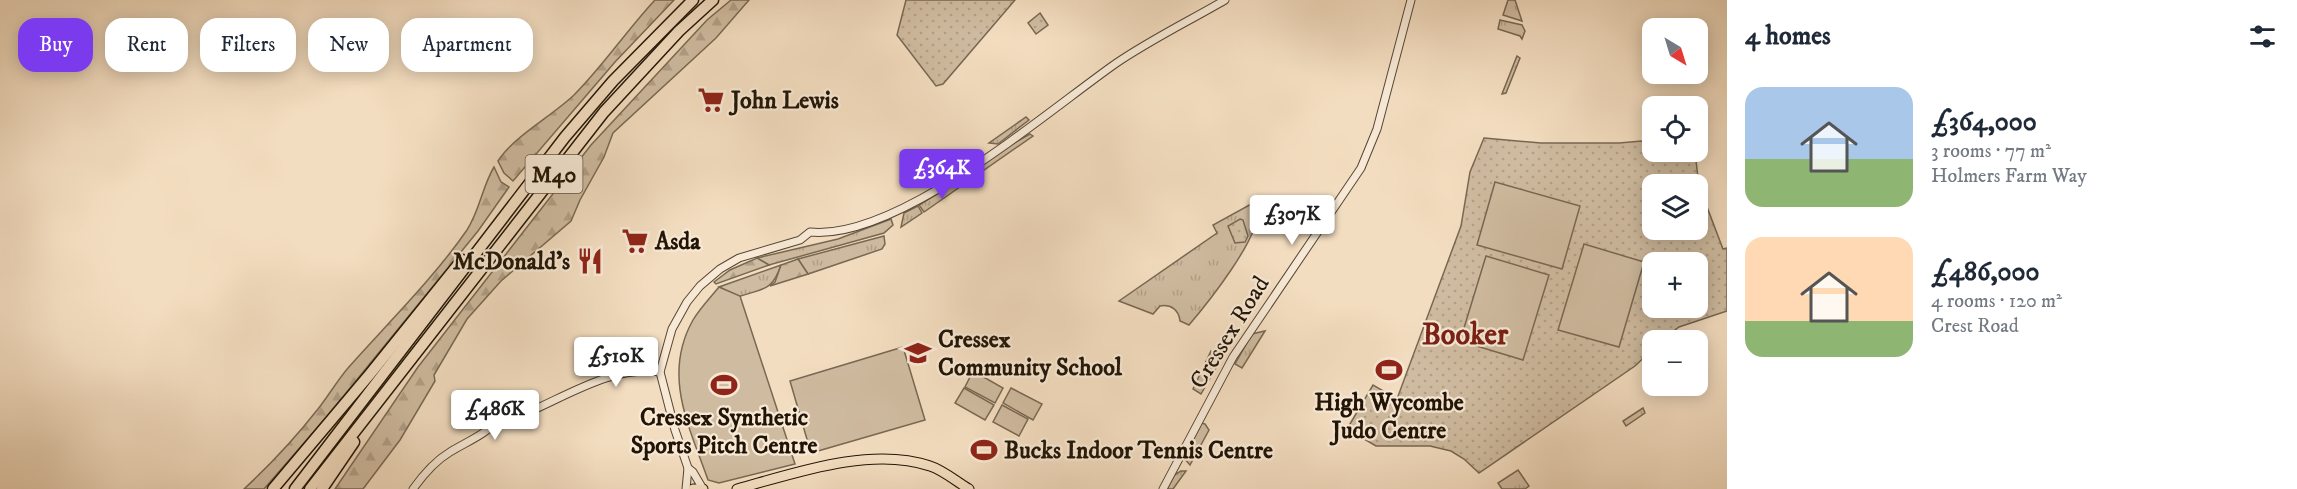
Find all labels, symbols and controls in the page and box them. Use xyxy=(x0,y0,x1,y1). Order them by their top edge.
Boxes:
chip: Buy xyxy=(18,18,93,72)
chip: Rent xyxy=(105,18,188,72)
chip: Filters xyxy=(200,18,296,72)
chip: New xyxy=(308,18,389,72)
chip: Apartment xyxy=(401,18,533,72)
north arrow xyxy=(1642,18,1708,84)
map controls xyxy=(1642,18,1708,396)
text: 4 homes xyxy=(1745,20,1831,53)
icon: filters xyxy=(2246,20,2279,53)
supermarket icon: John Lewis xyxy=(696,85,726,115)
place label: John Lewis xyxy=(728,86,839,116)
button: locate xyxy=(1642,96,1708,162)
text: £364,000 xyxy=(1931,106,2037,139)
icon: home xyxy=(1793,111,1865,183)
text: 3 rooms · 77 m² xyxy=(1931,139,2051,164)
pin: £364K xyxy=(900,149,984,200)
road number: M40 xyxy=(526,155,582,193)
text: £364K xyxy=(913,156,971,181)
text: Holmers Farm Way xyxy=(1931,164,2087,189)
button: layers xyxy=(1642,174,1708,240)
pin: £307K xyxy=(1250,195,1334,246)
text: £307K xyxy=(1264,202,1320,227)
supermarket icon: Asda xyxy=(620,226,650,256)
place label: Asda xyxy=(654,227,701,257)
restaurant icon: McDonald's xyxy=(575,246,605,276)
place label: McDonald's xyxy=(453,247,570,277)
button: + xyxy=(1642,252,1708,318)
text: £486,000 xyxy=(1931,256,2040,289)
icon: home xyxy=(1793,261,1865,333)
street label: Cressex Road xyxy=(1183,271,1276,394)
text: 4 rooms · 120 m² xyxy=(1931,289,2062,314)
text: Crest Road xyxy=(1931,314,2019,339)
district label: Booker xyxy=(1422,317,1509,354)
place label: Cressex Community School xyxy=(938,325,1123,383)
button: − xyxy=(1642,330,1708,396)
pin: £510K xyxy=(574,337,658,388)
school or university icon: Cressex Community School xyxy=(903,338,933,368)
text: £510K xyxy=(588,344,644,369)
sports icon: High Wycombe Judo Centre xyxy=(1374,355,1404,385)
sports icon: Cressex Synthetic Sports Pitch Centre xyxy=(709,370,739,400)
place label: High Wycombe Judo Centre xyxy=(1314,388,1464,446)
pin: £486K xyxy=(453,390,537,441)
text: £486K xyxy=(465,397,525,422)
place label: Cressex Synthetic Sports Pitch Centre xyxy=(631,403,817,461)
sports icon: Bucks Indoor Tennis Centre xyxy=(969,435,999,465)
place label: Bucks Indoor Tennis Centre xyxy=(1004,436,1273,466)

